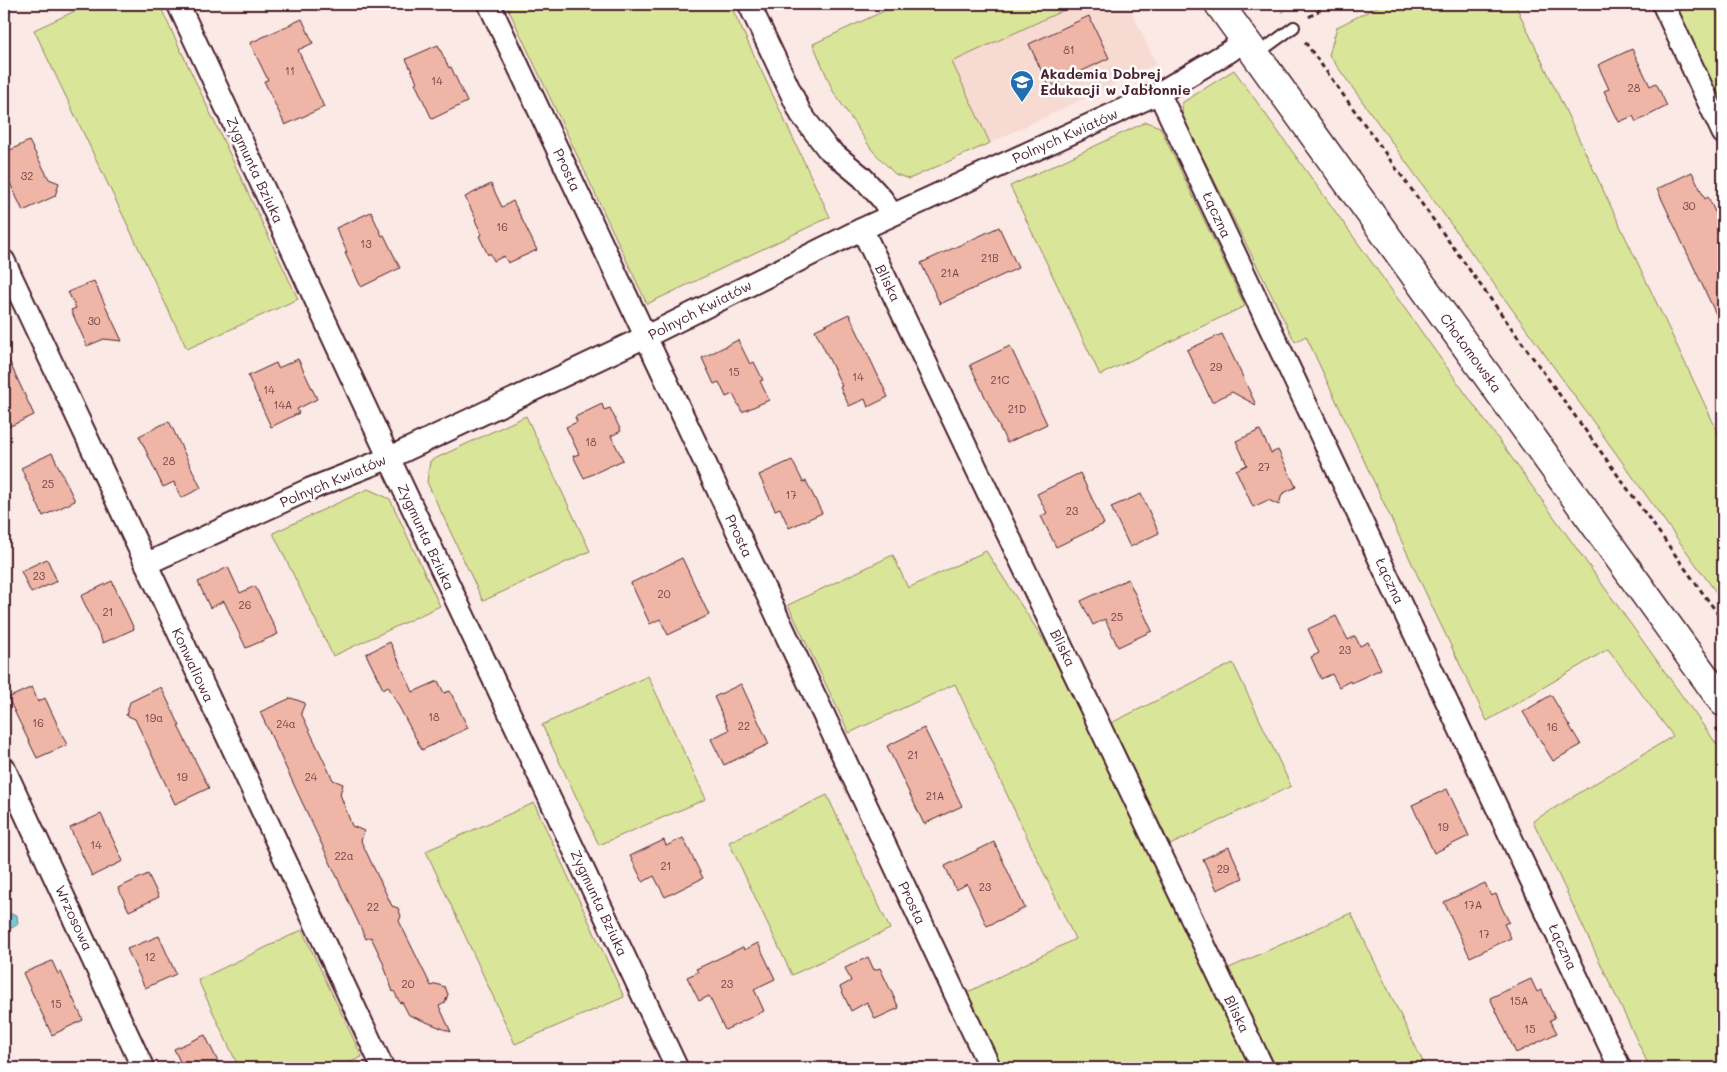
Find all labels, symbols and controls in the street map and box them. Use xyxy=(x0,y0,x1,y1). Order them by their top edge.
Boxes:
house number: 81 xyxy=(1063,42,1075,57)
house number: 11 xyxy=(285,63,295,78)
place label: Akademia Dobrej Edukacji w Jabłonnie xyxy=(1040,64,1191,99)
school or university icon: Akademia Dobrej Edukacji w Jabłonnie xyxy=(1009,69,1035,103)
house number: 14 xyxy=(431,73,443,88)
house number: 28 xyxy=(1628,80,1641,95)
street label: Polnych Kwiatów xyxy=(1009,104,1121,167)
street label: Zygmunta Bziuka xyxy=(222,113,288,226)
street label: Prosta xyxy=(549,145,586,194)
house number: 32 xyxy=(21,168,33,183)
street label: Łączna xyxy=(1199,189,1236,241)
house number: 30 xyxy=(1682,198,1696,213)
house number: 16 xyxy=(496,219,508,234)
house number: 13 xyxy=(360,236,372,251)
house number: 21B xyxy=(981,250,999,265)
street label: Bliska xyxy=(871,261,906,305)
house number: 21A xyxy=(941,265,959,280)
street label: Polnych Kwiatów xyxy=(645,275,755,344)
street label: Chotomowska xyxy=(1436,309,1507,396)
house number: 30 xyxy=(87,313,101,328)
house number: 29 xyxy=(1210,359,1223,374)
house number: 15 xyxy=(728,364,740,379)
house number: 14 xyxy=(852,369,864,384)
house number: 21C xyxy=(991,372,1010,387)
house number: 14 xyxy=(263,382,275,397)
house number: 14A xyxy=(274,397,293,412)
house number: 21D xyxy=(1008,401,1026,416)
house number: 18 xyxy=(585,434,597,449)
street label: Polnych Kwiatów xyxy=(277,450,389,512)
house number: 28 xyxy=(163,453,176,468)
house number: 27 xyxy=(1258,459,1270,474)
house number: 25 xyxy=(42,476,54,491)
street label: Zygmunta Bziuka xyxy=(393,480,459,593)
house number: 17 xyxy=(785,487,797,502)
house number: 23 xyxy=(1066,503,1079,518)
street label: Prosta xyxy=(721,511,758,560)
street label: Łączna xyxy=(1372,555,1409,607)
house number: 23 xyxy=(33,568,46,583)
house number: 20 xyxy=(658,586,671,601)
house number: 26 xyxy=(239,597,251,612)
house number: 21 xyxy=(102,604,114,619)
house number: 25 xyxy=(1111,609,1123,624)
street label: Konwaliowa xyxy=(168,625,219,705)
street label: Bliska xyxy=(1046,626,1081,670)
house number: 23 xyxy=(1339,642,1352,657)
house number: 18 xyxy=(428,709,440,724)
house number: 19a xyxy=(145,710,163,725)
house number: 16 xyxy=(32,715,44,730)
house number: 24a xyxy=(276,716,296,731)
house number: 22 xyxy=(738,718,750,733)
house number: 16 xyxy=(1546,719,1558,734)
house number: 21 xyxy=(907,747,919,762)
house number: 19 xyxy=(176,769,188,784)
house number: 24 xyxy=(305,769,318,784)
house number: 21A xyxy=(926,788,944,803)
house number: 19 xyxy=(1437,819,1449,834)
house number: 14 xyxy=(90,837,102,852)
street label: Zygmunta Bziuka xyxy=(566,846,632,959)
house number: 22a xyxy=(334,848,354,863)
house number: 21 xyxy=(660,858,672,873)
house number: 29 xyxy=(1217,861,1230,876)
street label: Prosta xyxy=(894,878,931,927)
house number: 23 xyxy=(979,879,992,894)
street label: Wrzosowa xyxy=(51,882,98,954)
house number: 17A xyxy=(1464,897,1482,912)
house number: 22 xyxy=(367,899,379,914)
street label: Łączna xyxy=(1545,921,1582,973)
house number: 17 xyxy=(1478,926,1490,941)
house number: 12 xyxy=(144,949,156,964)
house number: 20 xyxy=(402,976,415,991)
house number: 23 xyxy=(721,976,734,991)
street label: Bliska xyxy=(1220,992,1255,1036)
house number: 15A xyxy=(1510,993,1528,1008)
house number: 15 xyxy=(50,996,62,1011)
house number: 15 xyxy=(1524,1021,1536,1036)

